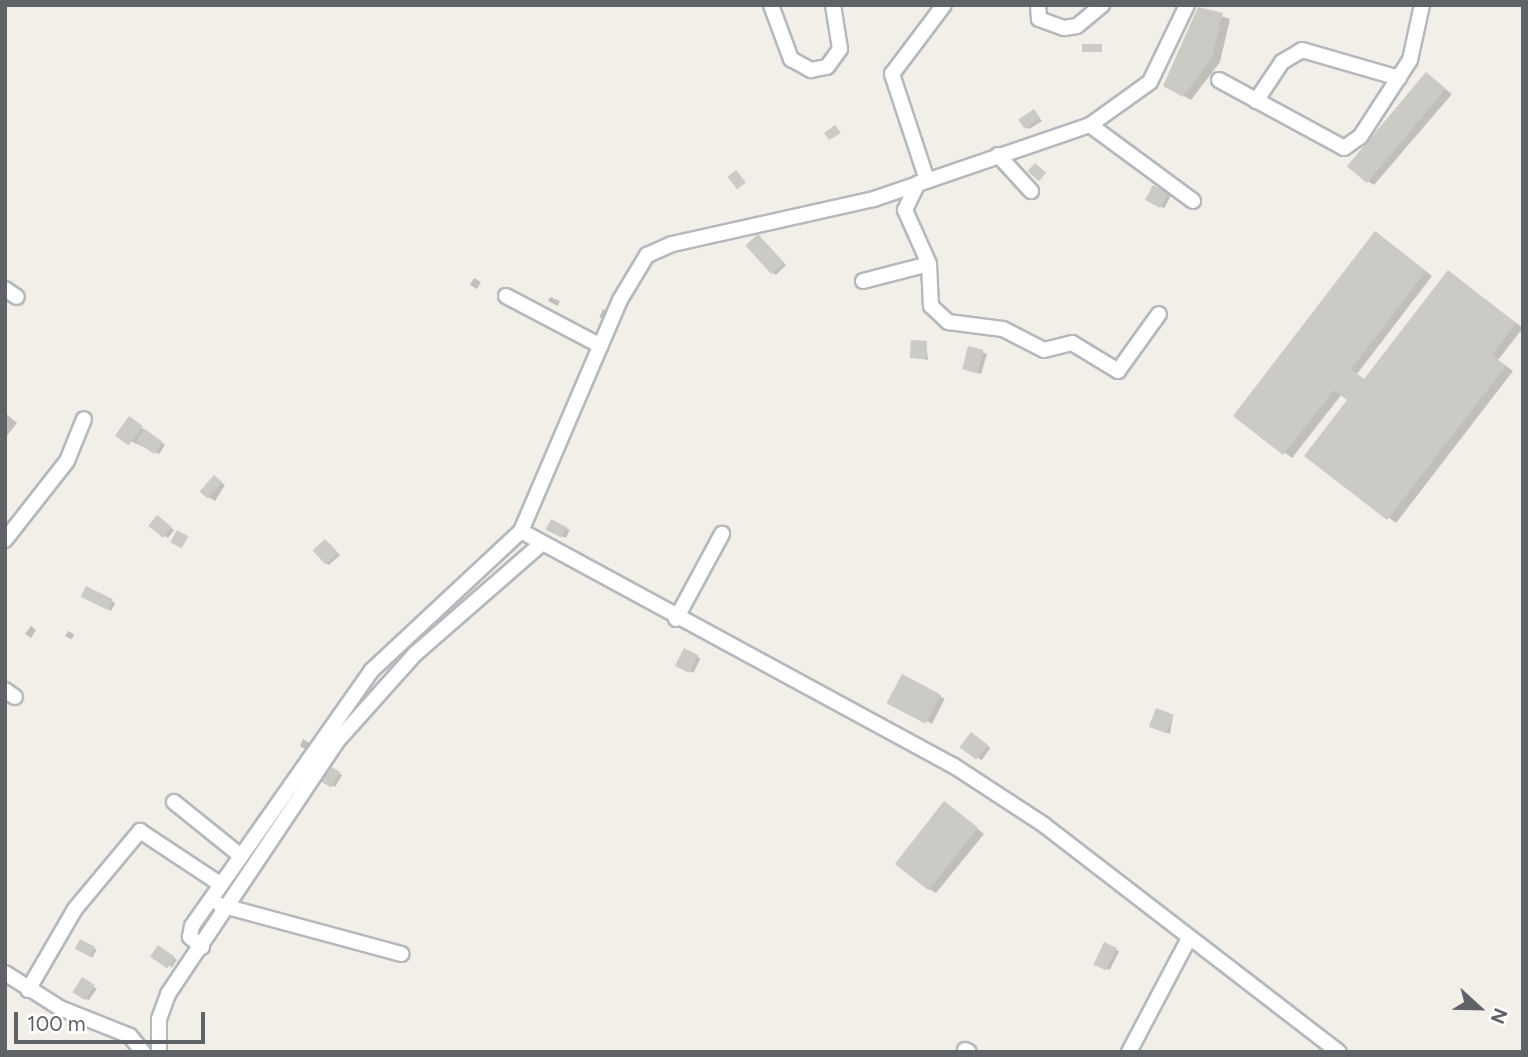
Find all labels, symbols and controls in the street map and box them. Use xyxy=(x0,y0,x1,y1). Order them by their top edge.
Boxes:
north arrow xyxy=(1444,973,1514,1043)
scale bar xyxy=(18,998,208,1042)
text: N xyxy=(1486,1005,1512,1027)
text: 100 m xyxy=(27,1011,86,1036)

